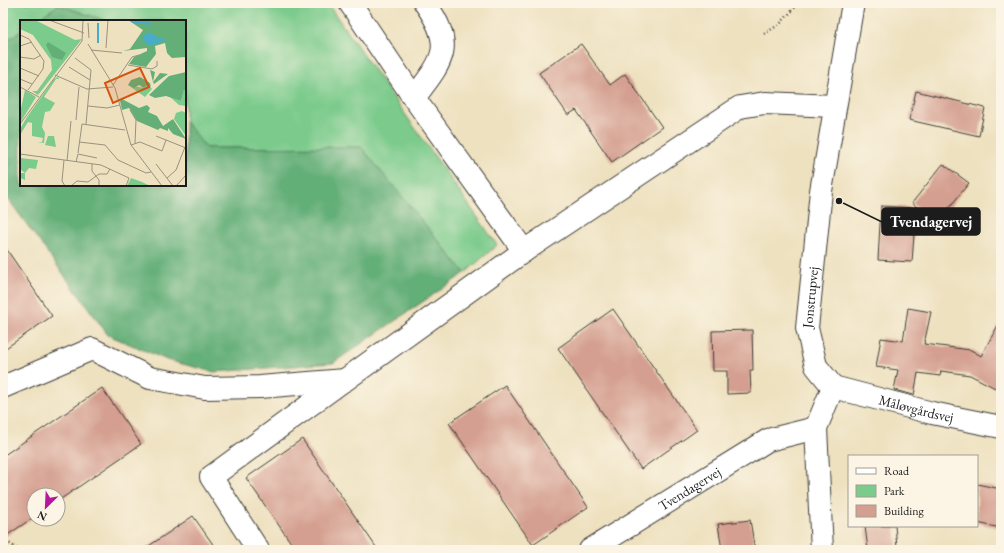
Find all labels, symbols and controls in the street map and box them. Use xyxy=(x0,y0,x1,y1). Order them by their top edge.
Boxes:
inset map xyxy=(20,20,186,186)
callout: Tvendagervej xyxy=(882,208,980,235)
text: Tvendagervej xyxy=(890,212,972,231)
street label: Jonstrupvej xyxy=(798,266,822,330)
street label: Måløvgårdsvej xyxy=(877,390,955,426)
legend xyxy=(848,455,978,527)
street label: Tvendagervej xyxy=(655,462,724,515)
text: Road xyxy=(884,463,910,479)
text: Park xyxy=(884,483,905,499)
north arrow xyxy=(26,487,66,527)
text: Building xyxy=(884,503,925,519)
text: N xyxy=(35,508,49,524)

